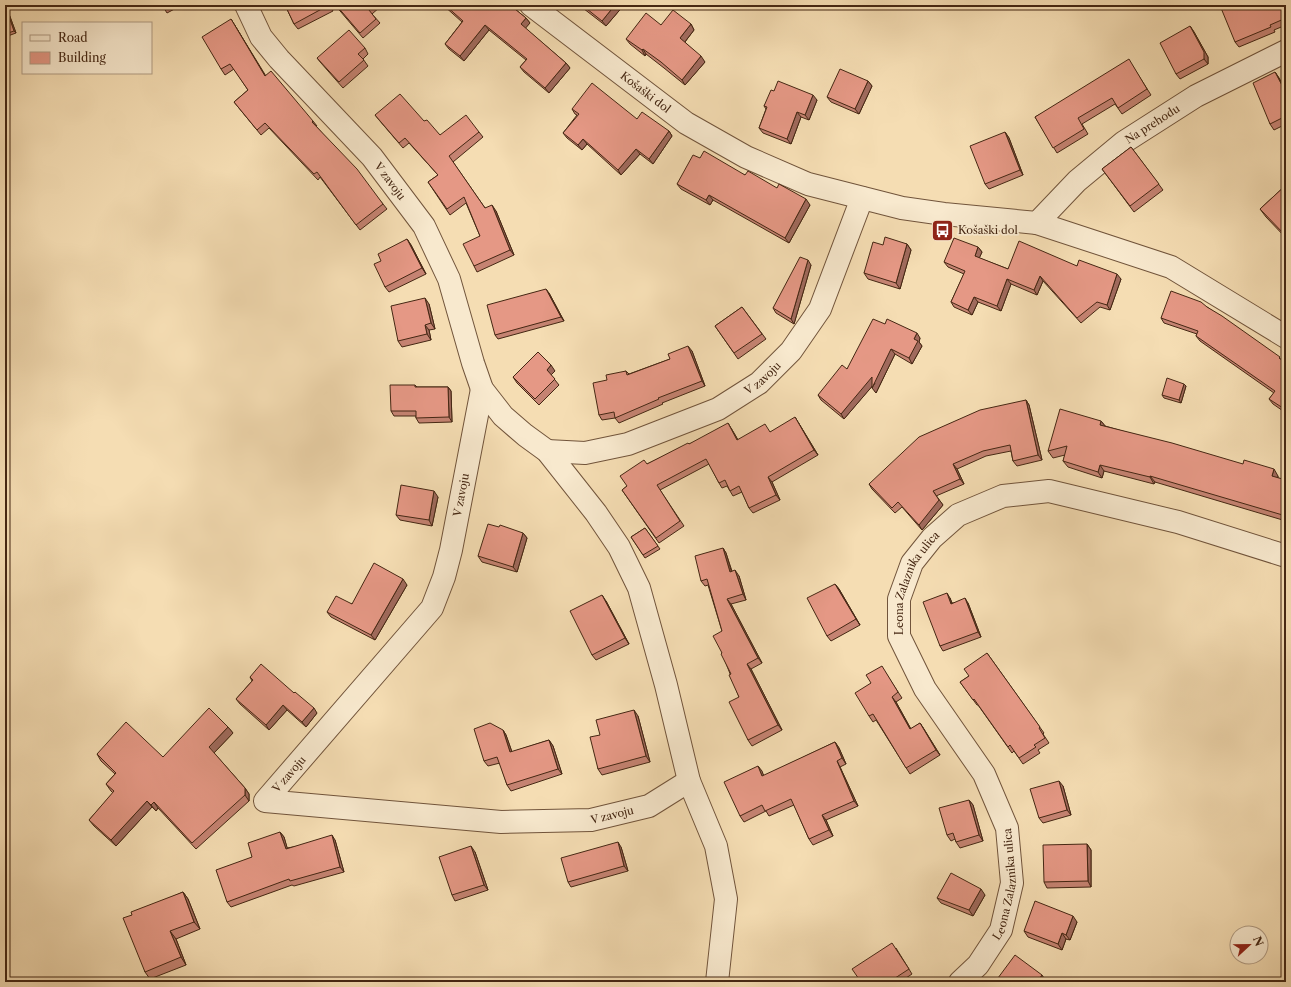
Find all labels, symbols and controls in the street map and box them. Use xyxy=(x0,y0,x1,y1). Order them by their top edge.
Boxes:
legend xyxy=(22,22,152,74)
text: Road xyxy=(58,30,88,45)
text: Building xyxy=(58,50,106,65)
street label: Košaški dol xyxy=(618,69,674,116)
street label: Na prehodu xyxy=(1122,101,1182,146)
street label: V zavoju xyxy=(371,158,409,203)
bus stop icon: Košaški dol xyxy=(930,217,956,243)
place label: Košaški dol xyxy=(958,223,1018,237)
street label: V zavoju xyxy=(741,358,784,398)
street label: V zavoju xyxy=(450,472,472,519)
street label: Leona Zalaznika ulica xyxy=(892,528,942,635)
street label: V zavoju xyxy=(269,753,309,796)
street label: V zavoju xyxy=(588,803,635,827)
street label: Leona Zalaznika ulica xyxy=(989,827,1019,943)
north arrow xyxy=(1229,925,1269,965)
text: N xyxy=(1250,934,1267,949)

